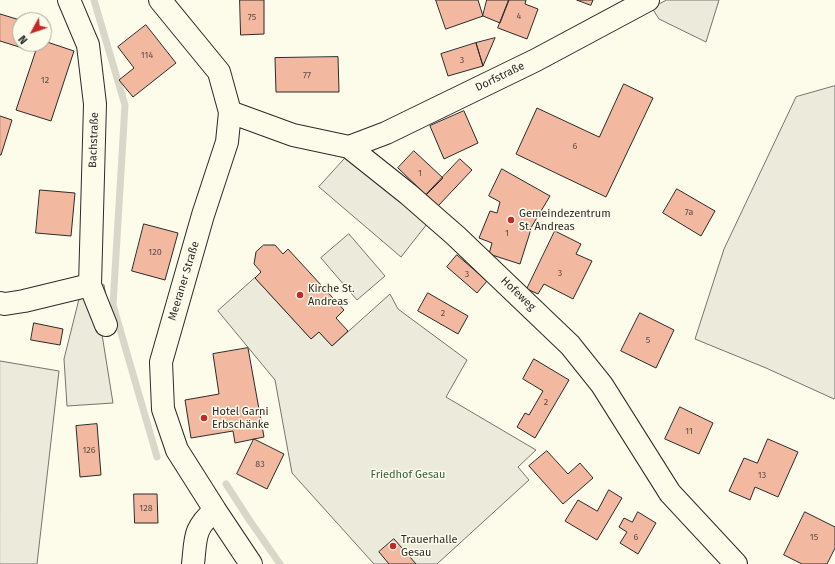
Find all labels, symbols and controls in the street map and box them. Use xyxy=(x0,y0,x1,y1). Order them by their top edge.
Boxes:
house number: 4 xyxy=(517,11,521,21)
north arrow xyxy=(12,12,52,52)
house number: 75 xyxy=(248,12,256,22)
text: N xyxy=(16,32,31,46)
house number: 114 xyxy=(141,50,153,60)
house number: 3 xyxy=(460,55,464,65)
street label: Dorfstraße xyxy=(473,59,527,95)
house number: 77 xyxy=(303,70,311,80)
house number: 12 xyxy=(41,75,49,85)
street label: Bachstraße xyxy=(86,112,102,168)
house number: 6 xyxy=(573,141,577,151)
house number: 1 xyxy=(418,168,422,178)
place label: Gemeindezentrum St. Andreas xyxy=(519,207,611,233)
house number: 7a xyxy=(685,207,693,217)
marker: Gemeindezentrum St. Andreas xyxy=(506,215,516,225)
house number: 1 xyxy=(505,228,509,238)
street label: Meeraner Straße xyxy=(166,240,202,322)
house number: 120 xyxy=(148,247,162,257)
house number: 3 xyxy=(558,268,562,278)
house number: 3 xyxy=(465,269,469,279)
street label: Hofeweg xyxy=(498,274,538,314)
place label: Kirche St. Andreas xyxy=(308,282,355,308)
marker: Kirche St. Andreas xyxy=(295,290,305,300)
house number: 2 xyxy=(441,308,445,318)
house number: 5 xyxy=(646,335,650,345)
house number: 2 xyxy=(544,397,548,407)
place label: Hotel Garni Erbschänke xyxy=(212,405,269,431)
marker: Hotel Garni Erbschänke xyxy=(199,413,209,423)
house number: 11 xyxy=(685,426,693,436)
house number: 126 xyxy=(82,445,96,455)
house number: 83 xyxy=(255,459,265,469)
park label: Friedhof Gesau xyxy=(371,468,445,482)
house number: 13 xyxy=(758,470,766,480)
house number: 128 xyxy=(139,503,153,513)
house number: 6 xyxy=(634,532,638,542)
house number: 15 xyxy=(810,532,818,542)
place label: Trauerhalle Gesau xyxy=(401,533,458,559)
marker: Trauerhalle Gesau xyxy=(388,541,398,551)

